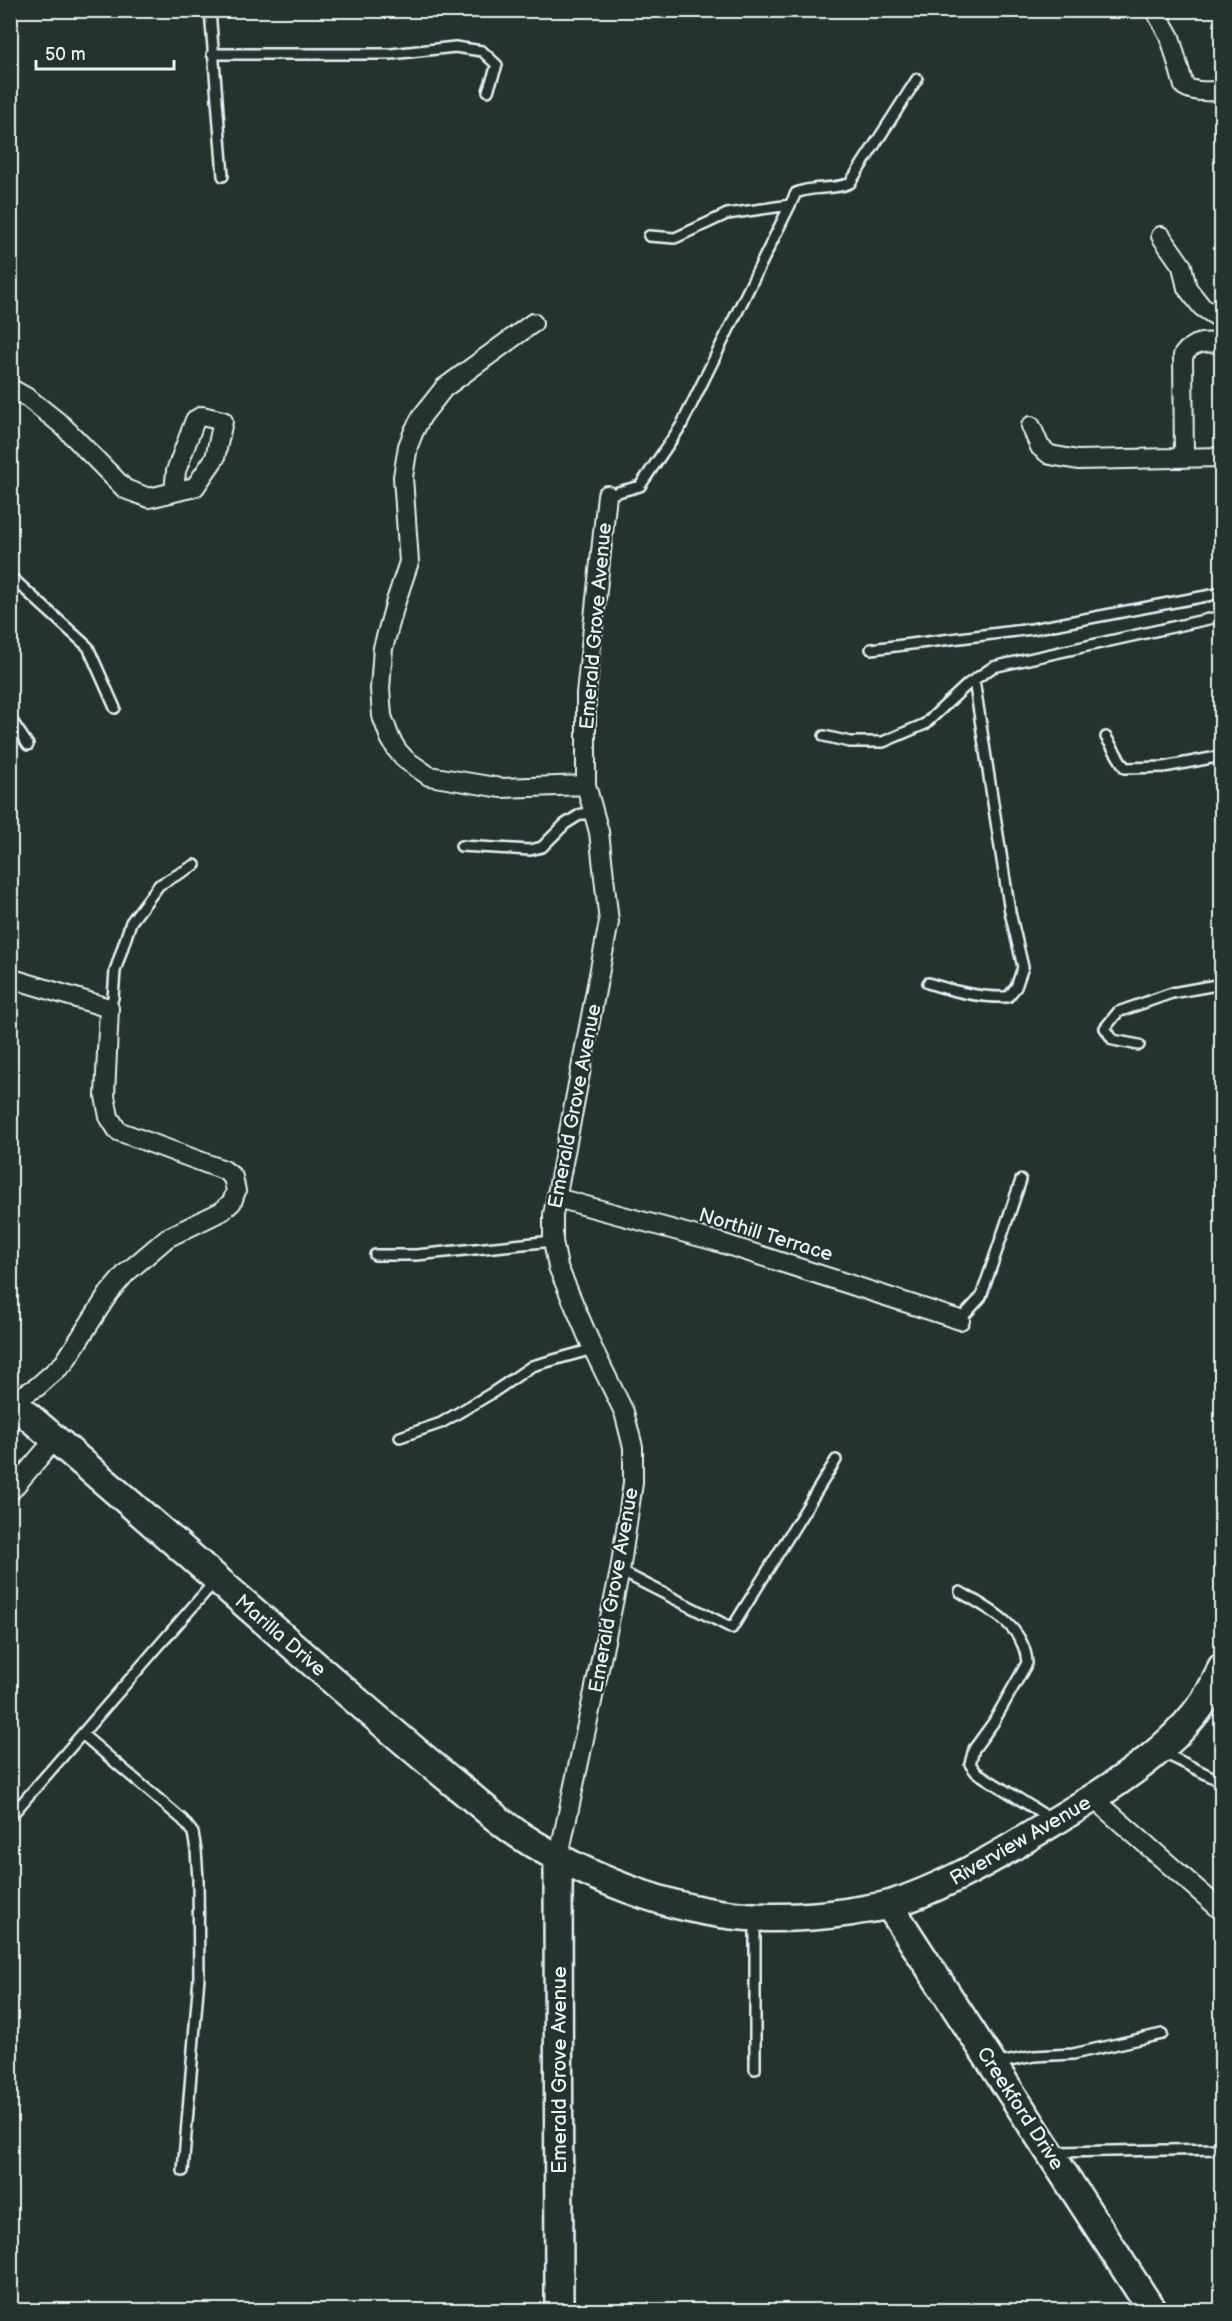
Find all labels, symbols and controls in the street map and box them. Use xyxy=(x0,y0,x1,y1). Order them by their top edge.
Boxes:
scale bar xyxy=(36,33,174,71)
text: 50 m xyxy=(45,44,86,65)
street label: Emerald Grove Avenue xyxy=(575,521,617,731)
street label: Emerald Grove Avenue xyxy=(543,1002,607,1210)
street label: Northill Terrace xyxy=(696,1203,836,1267)
street label: Emerald Grove Avenue xyxy=(584,1486,644,1695)
street label: Marilla Drive xyxy=(230,1590,331,1682)
street label: Riverview Avenue xyxy=(946,1791,1095,1891)
street label: Emerald Grove Avenue xyxy=(548,1966,572,2174)
street label: Creekford Drive xyxy=(971,2042,1069,2175)

